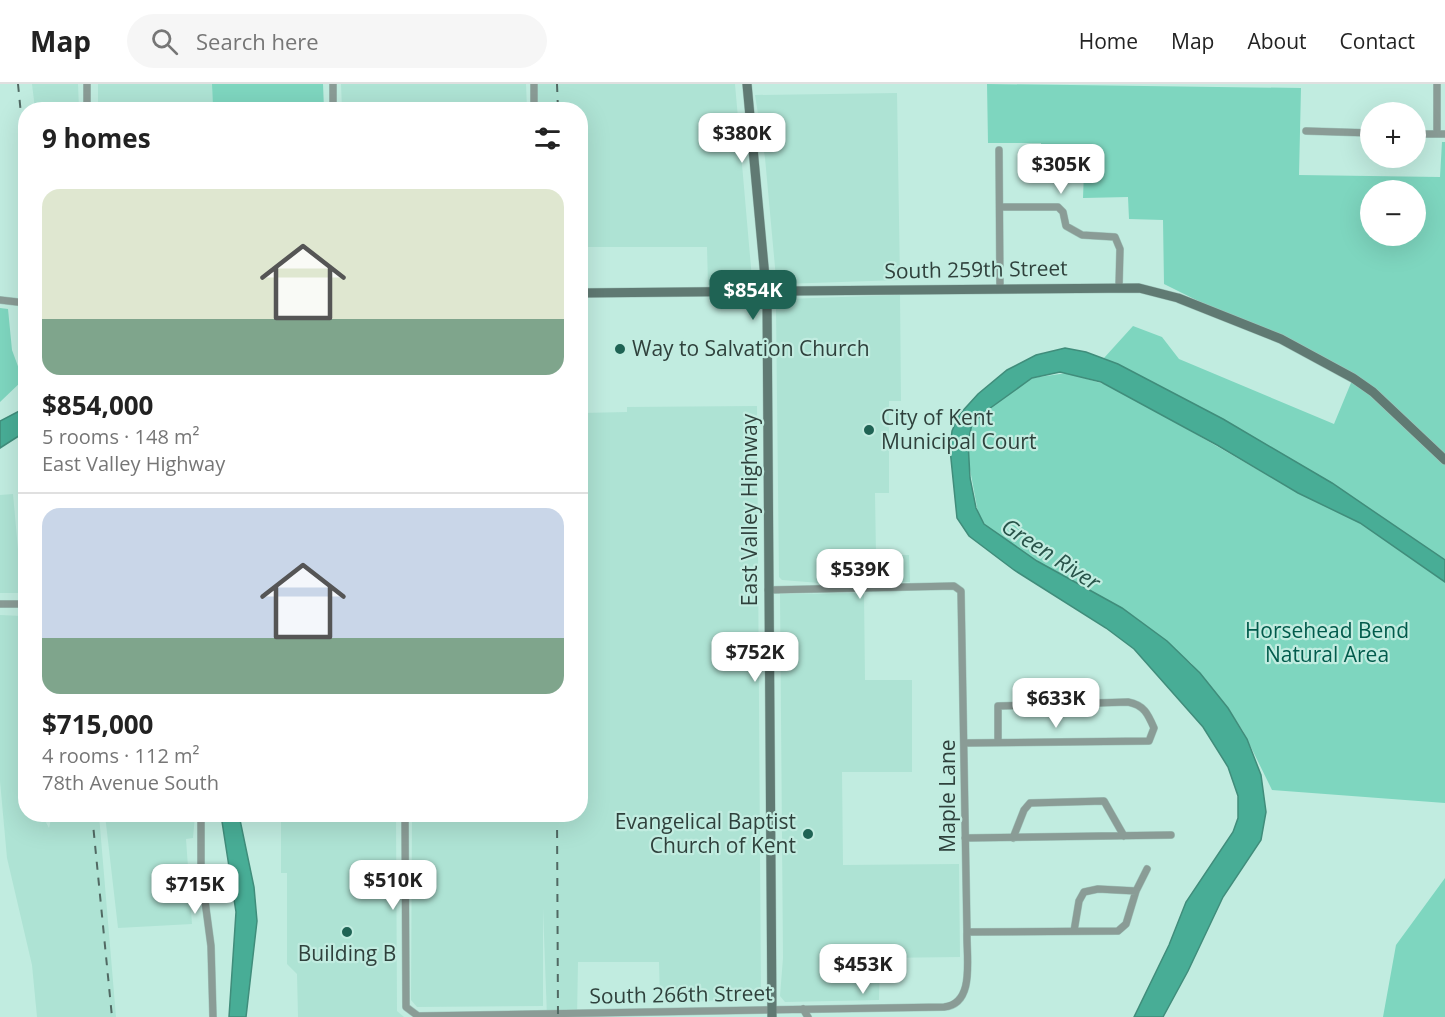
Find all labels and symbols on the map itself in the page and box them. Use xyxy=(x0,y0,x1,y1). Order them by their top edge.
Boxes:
pin: $380K xyxy=(700,113,784,164)
pin: $305K xyxy=(1019,144,1103,195)
street label: South 259th Street xyxy=(884,253,1068,285)
pin: $854K xyxy=(711,270,795,321)
place label: Way to Salvation Church xyxy=(632,334,870,362)
marker: Way to Salvation Church xyxy=(613,342,627,356)
place label: City of Kent Municipal Court xyxy=(881,403,1036,455)
street label: East Valley Highway xyxy=(735,413,763,606)
marker: City of Kent Municipal Court xyxy=(862,423,876,437)
water label: Green River xyxy=(996,510,1108,597)
pin: $539K xyxy=(818,549,902,600)
park label: Horsehead Bend Natural Area xyxy=(1245,616,1409,668)
pin: $752K xyxy=(713,632,797,683)
pin: $633K xyxy=(1014,678,1098,729)
street label: Maple Lane xyxy=(933,739,961,853)
place label: Evangelical Baptist Church of Kent xyxy=(615,807,796,859)
marker: Evangelical Baptist Church of Kent xyxy=(801,827,815,841)
pin: $510K xyxy=(351,860,435,911)
pin: $715K xyxy=(153,864,237,915)
marker: Building B xyxy=(340,925,354,939)
place label: Building B xyxy=(298,939,396,967)
pin: $453K xyxy=(821,944,905,995)
street label: South 266th Street xyxy=(589,978,773,1010)

